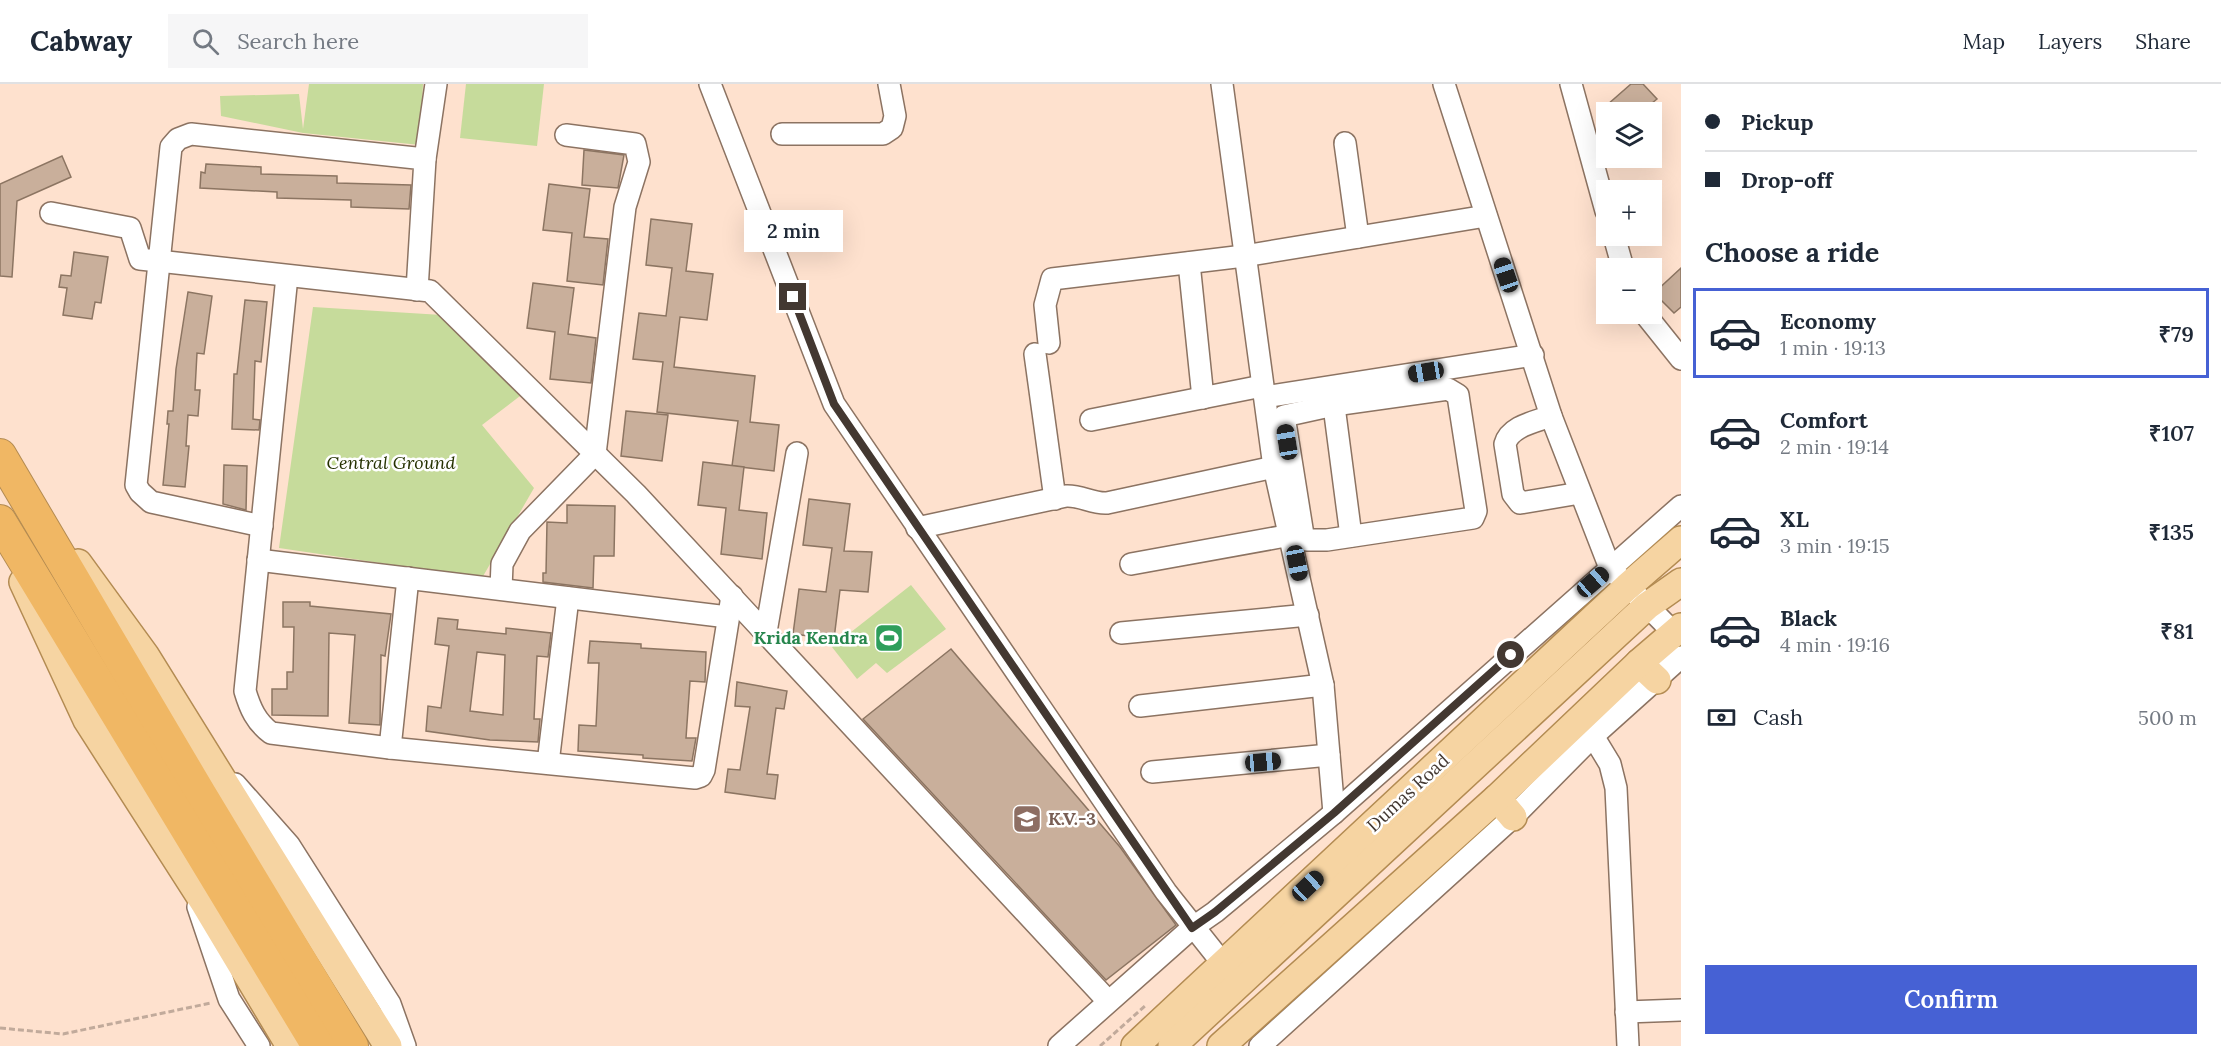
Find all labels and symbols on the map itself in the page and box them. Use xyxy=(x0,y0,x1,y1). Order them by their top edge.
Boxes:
callout: 2 min xyxy=(744,210,842,252)
car xyxy=(1492,255,1520,295)
route end xyxy=(779,283,806,310)
car xyxy=(1407,360,1445,384)
car xyxy=(1275,423,1299,461)
park label: Central Ground xyxy=(327,451,455,474)
car xyxy=(1285,544,1309,582)
car xyxy=(1574,563,1612,601)
sports icon: Krida Kendra xyxy=(873,622,905,654)
place label: Krida Kendra xyxy=(754,626,869,649)
route start xyxy=(1497,641,1524,668)
street label: Dumas Road xyxy=(1362,748,1454,837)
car xyxy=(1244,751,1282,773)
school or university icon: K.V.-3 xyxy=(1011,803,1043,835)
place label: K.V.-3 xyxy=(1048,807,1096,830)
car xyxy=(1289,867,1327,905)

